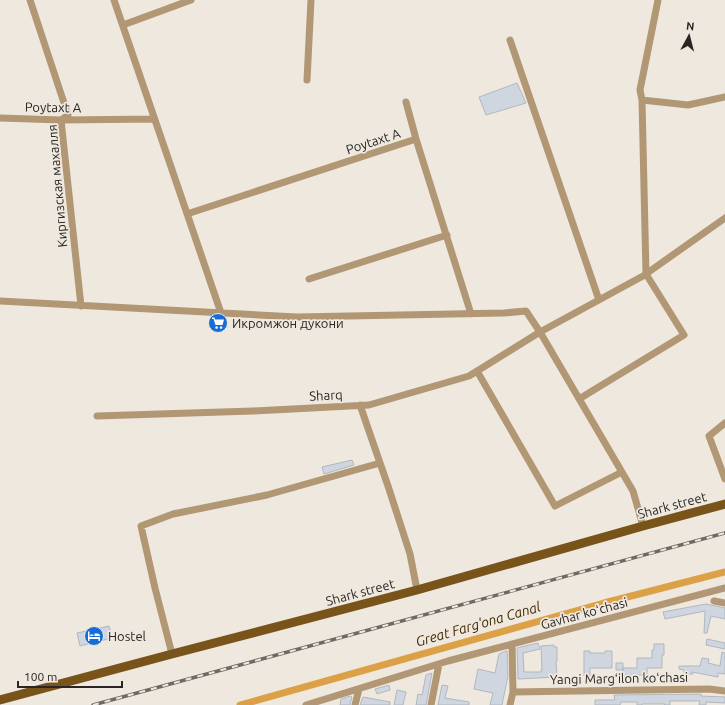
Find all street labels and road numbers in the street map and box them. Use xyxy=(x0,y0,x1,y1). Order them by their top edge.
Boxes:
street label: Poytaxt A xyxy=(25,100,82,115)
street label: Киргизская махалля xyxy=(45,124,69,248)
street label: Poytaxt A xyxy=(344,125,402,156)
street label: Sharq xyxy=(309,387,343,403)
street label: Shark street xyxy=(636,489,708,521)
street label: Shark street xyxy=(324,576,396,608)
street label: Gavhar koʻchasi xyxy=(539,595,629,631)
street label: Yangi Margʻilon koʻchasi xyxy=(550,670,688,686)

